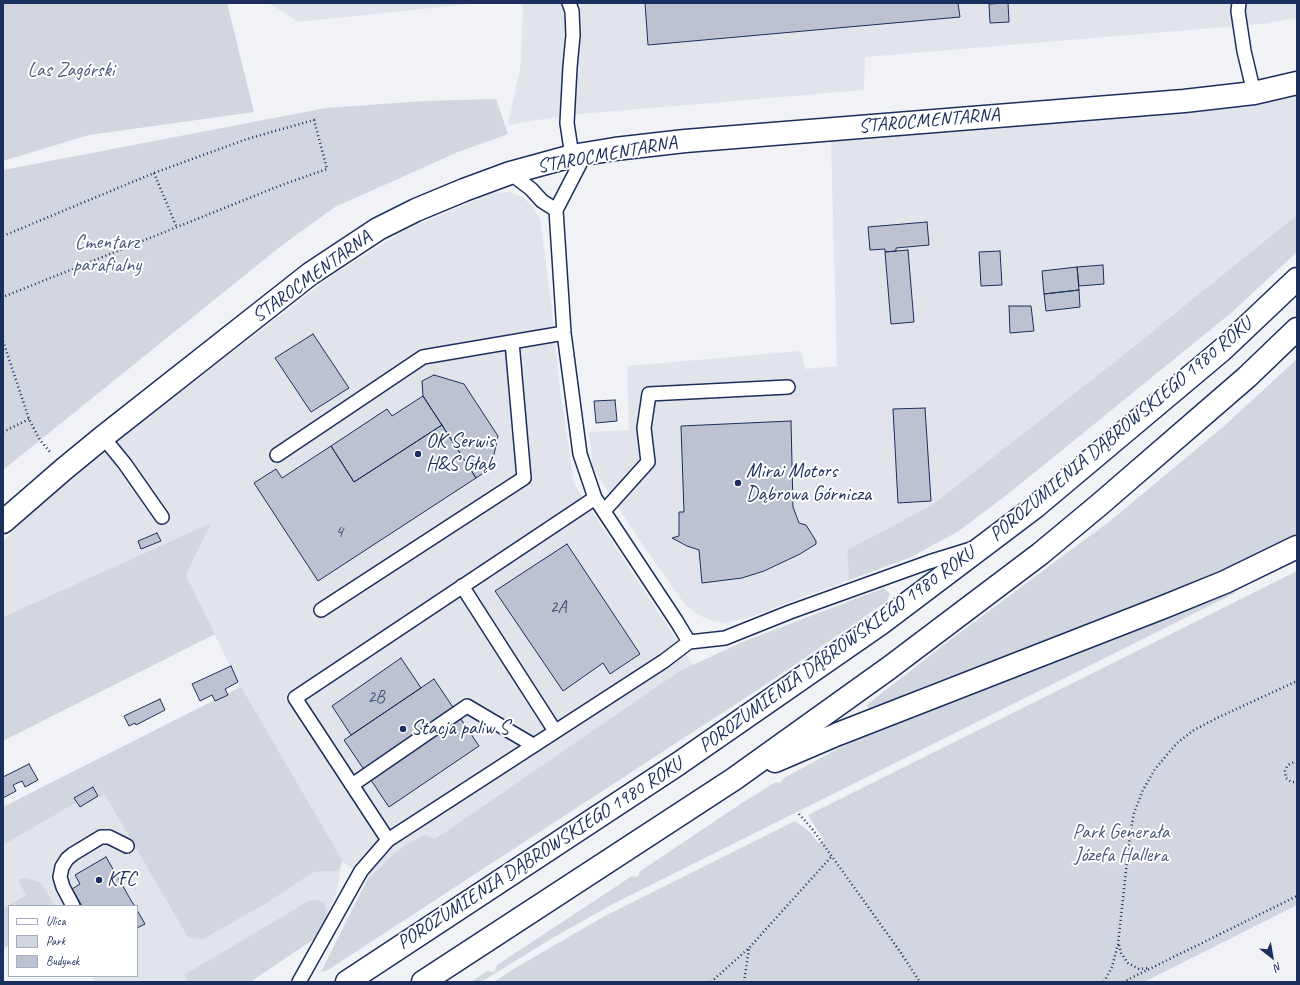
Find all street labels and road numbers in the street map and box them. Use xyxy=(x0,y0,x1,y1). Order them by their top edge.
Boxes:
street label: STAROCMENTARNA xyxy=(857,103,1001,139)
street label: STAROCMENTARNA xyxy=(535,131,679,179)
street label: STAROCMENTARNA xyxy=(248,226,376,328)
street label: POROZUMIENIA DĄBROWSKIEGO 1980 ROKU xyxy=(985,313,1257,547)
street label: POROZUMIENIA DĄBROWSKIEGO 1980 ROKU xyxy=(694,542,980,758)
street label: POROZUMIENIA DĄBROWSKIEGO 1980 ROKU xyxy=(393,753,687,955)

